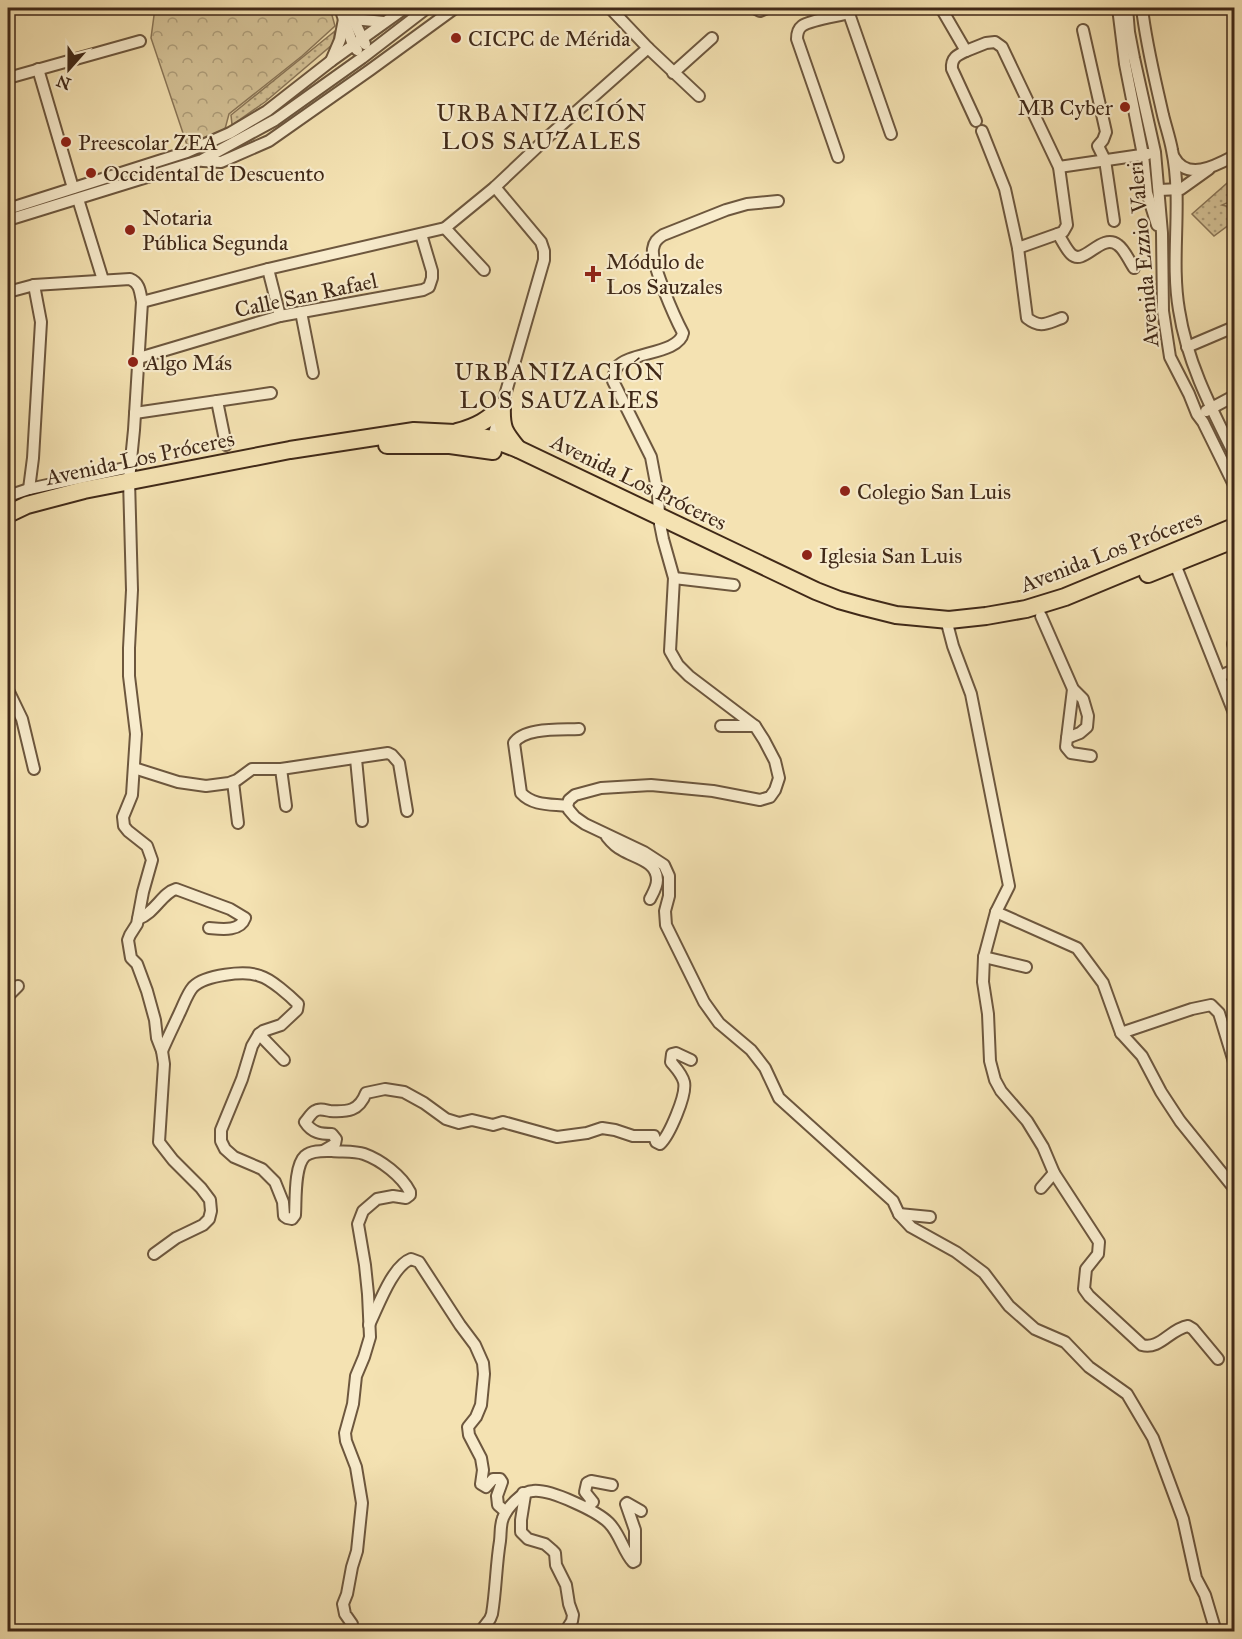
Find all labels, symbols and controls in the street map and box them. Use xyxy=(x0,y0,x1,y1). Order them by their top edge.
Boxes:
place label: CICPC de Mérida xyxy=(468,25,631,52)
marker: CICPC de Mérida xyxy=(449,31,463,45)
north arrow xyxy=(39,39,99,99)
text: N xyxy=(54,71,74,94)
place label: MB Cyber xyxy=(1018,94,1114,121)
district label: URBANIZACIÓN LOS SAUZALES xyxy=(436,98,648,156)
marker: MB Cyber xyxy=(1118,100,1132,114)
place label: Preescolar ZEA xyxy=(78,129,218,156)
marker: Preescolar ZEA xyxy=(59,135,73,149)
place label: Occidental de Descuento xyxy=(103,160,325,187)
street label: Avenida Ezzio Valeri xyxy=(1121,160,1165,349)
marker: Occidental de Descuento xyxy=(84,166,98,180)
place label: Notaria Pública Segunda xyxy=(142,204,289,256)
marker: Notaria Pública Segunda xyxy=(123,223,137,237)
place label: Módulo de Los Sauzales xyxy=(606,248,722,300)
marker: Módulo de Los Sauzales xyxy=(584,265,602,283)
street label: Calle San Rafael xyxy=(232,267,380,323)
place label: Algo Más xyxy=(144,349,232,376)
marker: Algo Más xyxy=(126,355,140,369)
district label: URBANIZACIÓN LOS SAUZALES xyxy=(454,357,666,415)
street label: Avenida Los Próceres xyxy=(42,425,237,491)
street label: Avenida Los Próceres xyxy=(546,427,731,536)
place label: Colegio San Luis xyxy=(857,478,1011,505)
marker: Colegio San Luis xyxy=(838,484,852,498)
street label: Avenida Los Próceres xyxy=(1016,504,1206,598)
place label: Iglesia San Luis xyxy=(819,542,962,569)
marker: Iglesia San Luis xyxy=(800,548,814,562)

